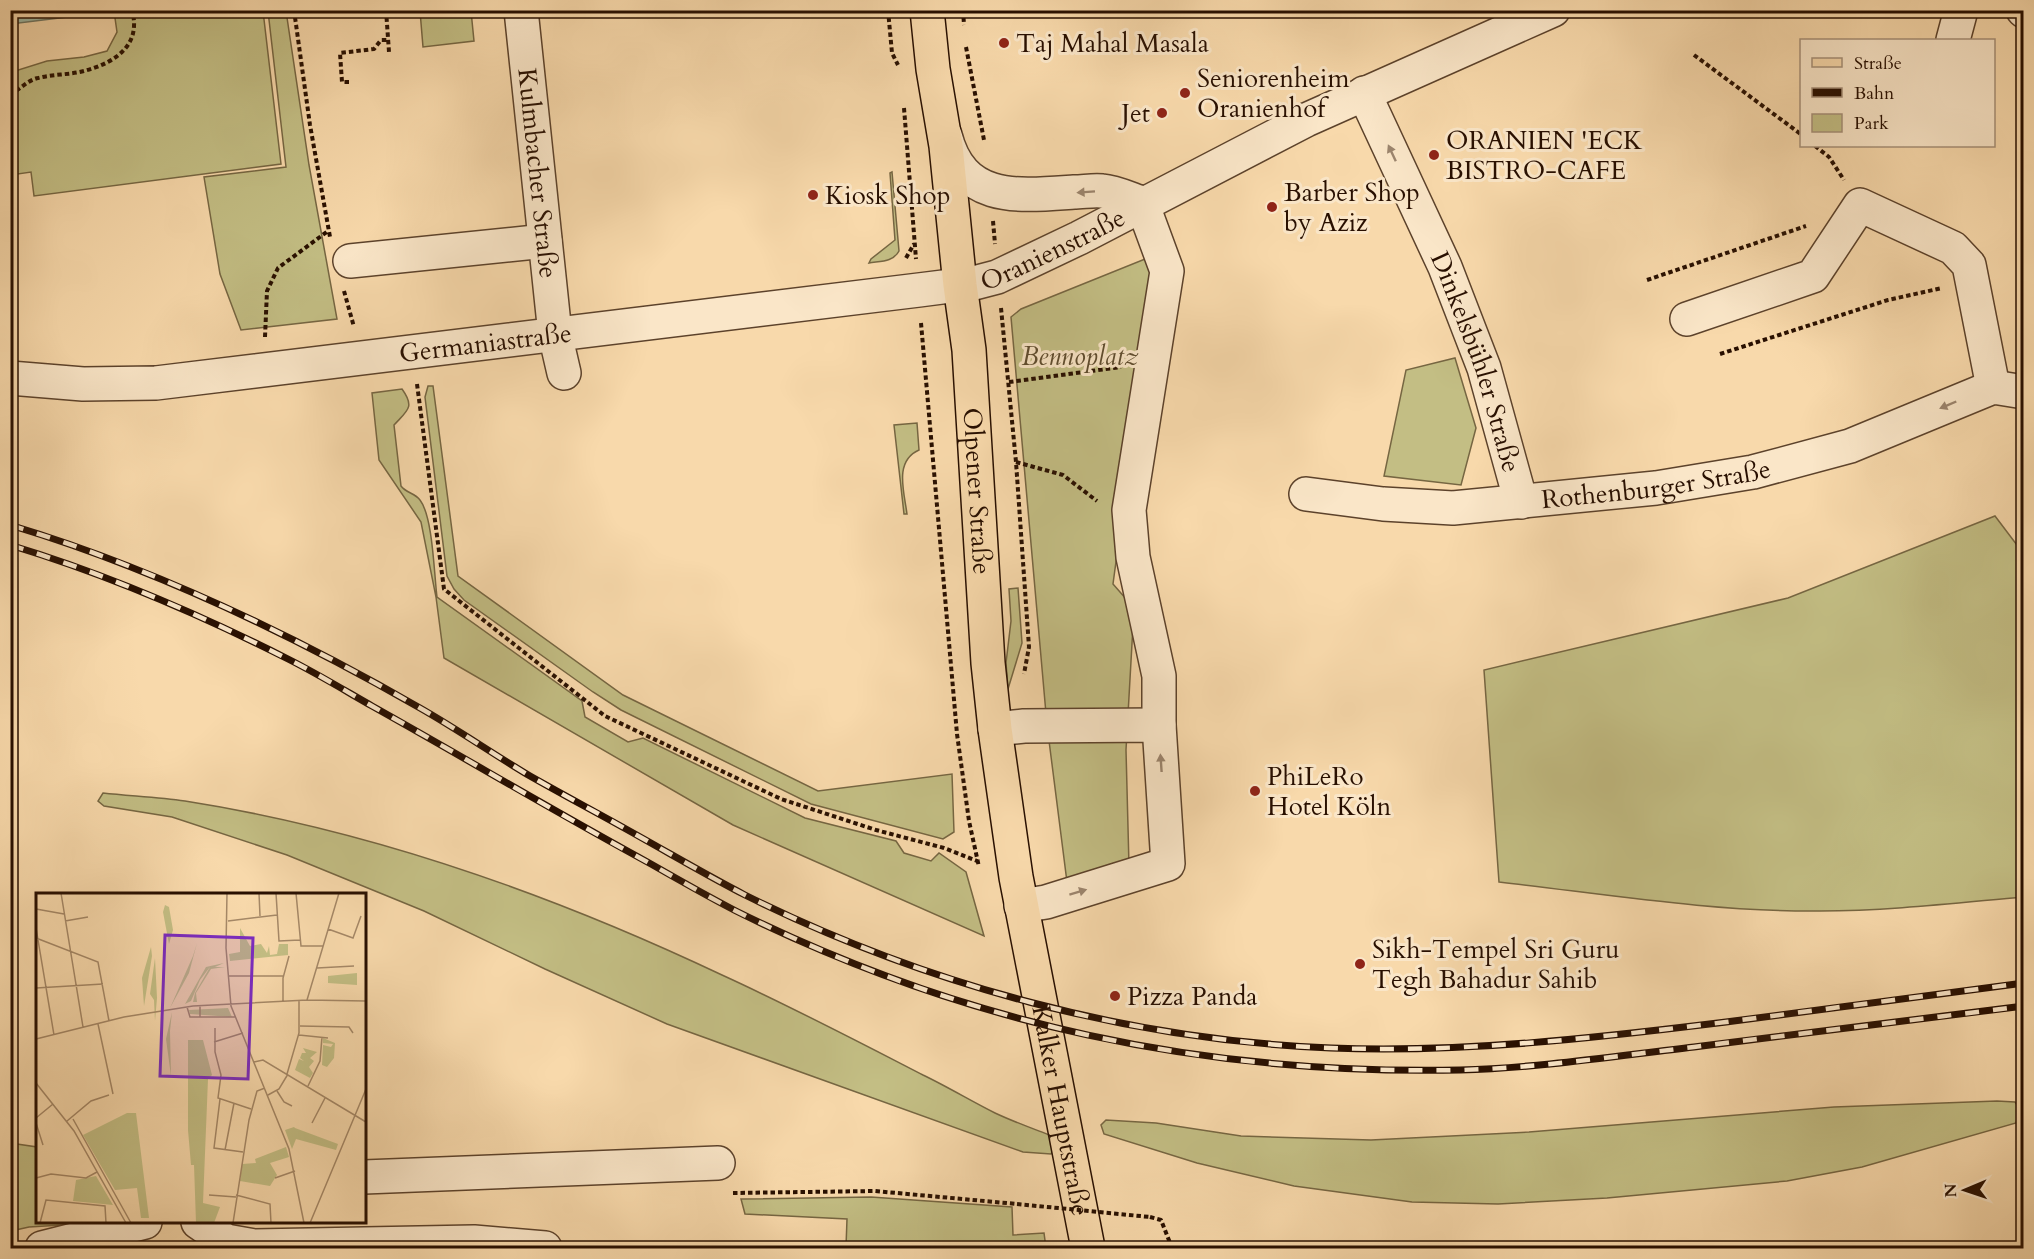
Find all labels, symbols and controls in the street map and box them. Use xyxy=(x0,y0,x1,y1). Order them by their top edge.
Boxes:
place label: Taj Mahal Masala xyxy=(1016,26,1209,61)
marker: Taj Mahal Masala xyxy=(997,36,1011,50)
legend xyxy=(1800,39,1995,147)
text: Straße xyxy=(1854,51,1902,76)
place label: Seniorenheim Oranienhof xyxy=(1197,61,1349,126)
street label: Kulmbacher Straße xyxy=(510,66,567,280)
text: Bahn xyxy=(1854,81,1895,106)
marker: Seniorenheim Oranienhof xyxy=(1178,86,1192,100)
place label: Jet xyxy=(1117,96,1150,131)
marker: Jet xyxy=(1155,106,1169,120)
text: Park xyxy=(1854,111,1889,136)
place label: ORANIEN 'ECK BISTRO-CAFE xyxy=(1446,123,1643,188)
one-way arrow xyxy=(1387,144,1396,161)
marker: ORANIEN 'ECK BISTRO-CAFE xyxy=(1427,148,1441,162)
place label: Barber Shop by Aziz xyxy=(1284,175,1420,240)
place label: Kiosk Shop xyxy=(825,178,951,213)
one-way arrow xyxy=(1076,187,1095,196)
marker: Kiosk Shop xyxy=(806,188,820,202)
street label: Oranienstraße xyxy=(977,200,1131,298)
marker: Barber Shop by Aziz xyxy=(1265,200,1279,214)
street label: Dinkelsbühler Straße xyxy=(1423,246,1529,476)
street label: Germaniastraße xyxy=(397,315,574,371)
park label: Bennoplatz xyxy=(1022,339,1139,374)
one-way arrow xyxy=(1939,401,1957,410)
street label: Olpener Straße xyxy=(955,407,1000,575)
street label: Rothenburger Straße xyxy=(1540,451,1774,517)
one-way arrow xyxy=(1156,754,1166,773)
place label: PhiLeRo Hotel Köln xyxy=(1267,759,1391,824)
marker: PhiLeRo Hotel Köln xyxy=(1248,784,1262,798)
one-way arrow xyxy=(1069,887,1087,896)
inset map xyxy=(36,893,366,1223)
place label: Sikh-Tempel Sri Guru Tegh Bahadur Sahib xyxy=(1372,932,1620,997)
marker: Sikh-Tempel Sri Guru Tegh Bahadur Sahib xyxy=(1353,957,1367,971)
place label: Pizza Panda xyxy=(1127,979,1258,1014)
marker: Pizza Panda xyxy=(1108,989,1122,1003)
street label: Kalker Hauptstraße xyxy=(1024,1002,1099,1219)
north arrow xyxy=(1935,1160,1995,1220)
text: N xyxy=(1940,1183,1962,1198)

